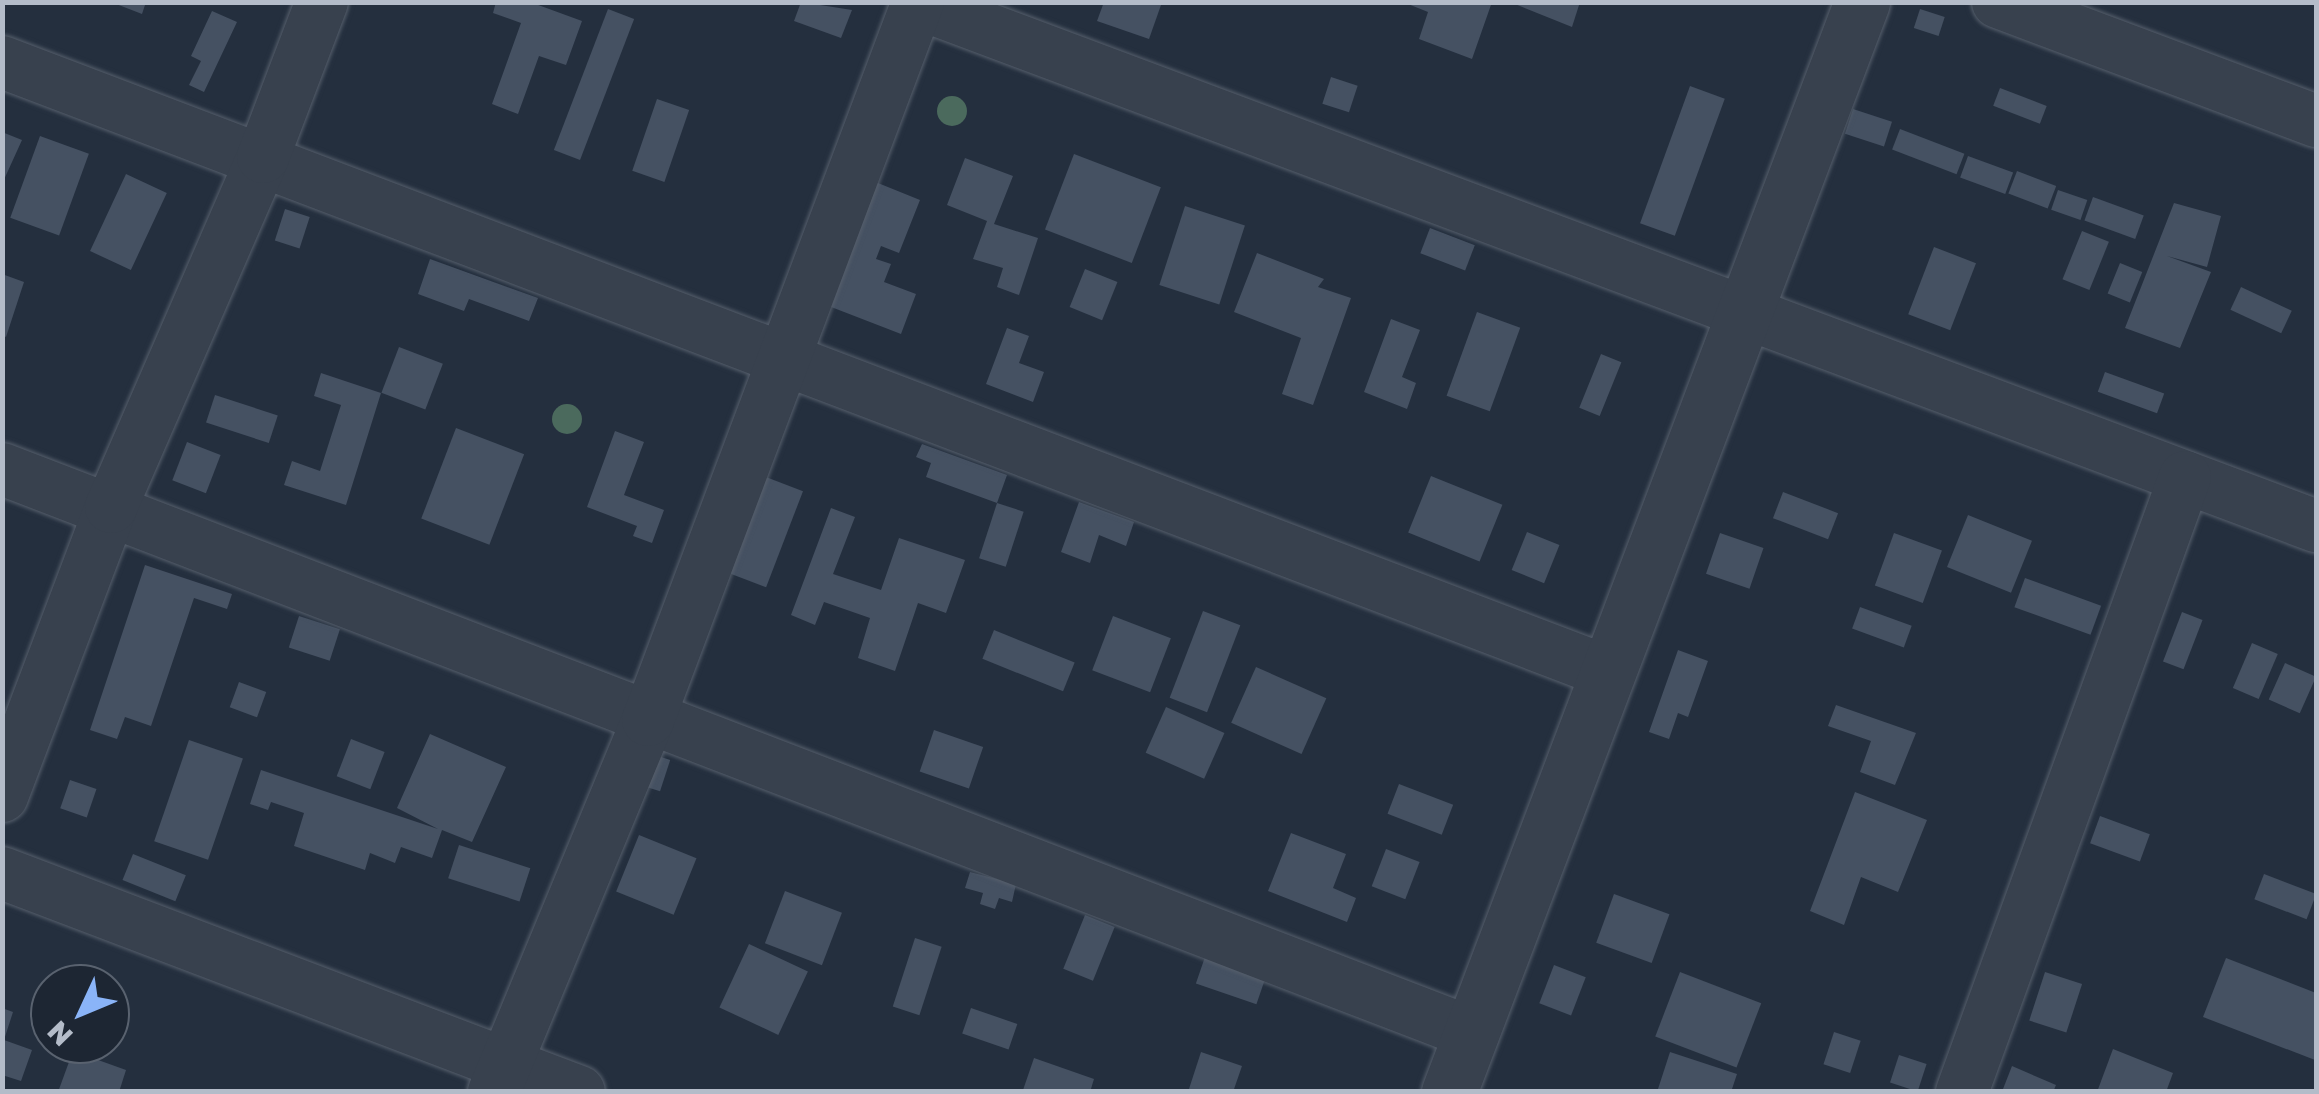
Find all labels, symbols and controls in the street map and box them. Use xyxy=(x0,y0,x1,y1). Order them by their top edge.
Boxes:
north arrow xyxy=(30,964,130,1064)
text: N xyxy=(40,1015,79,1053)

